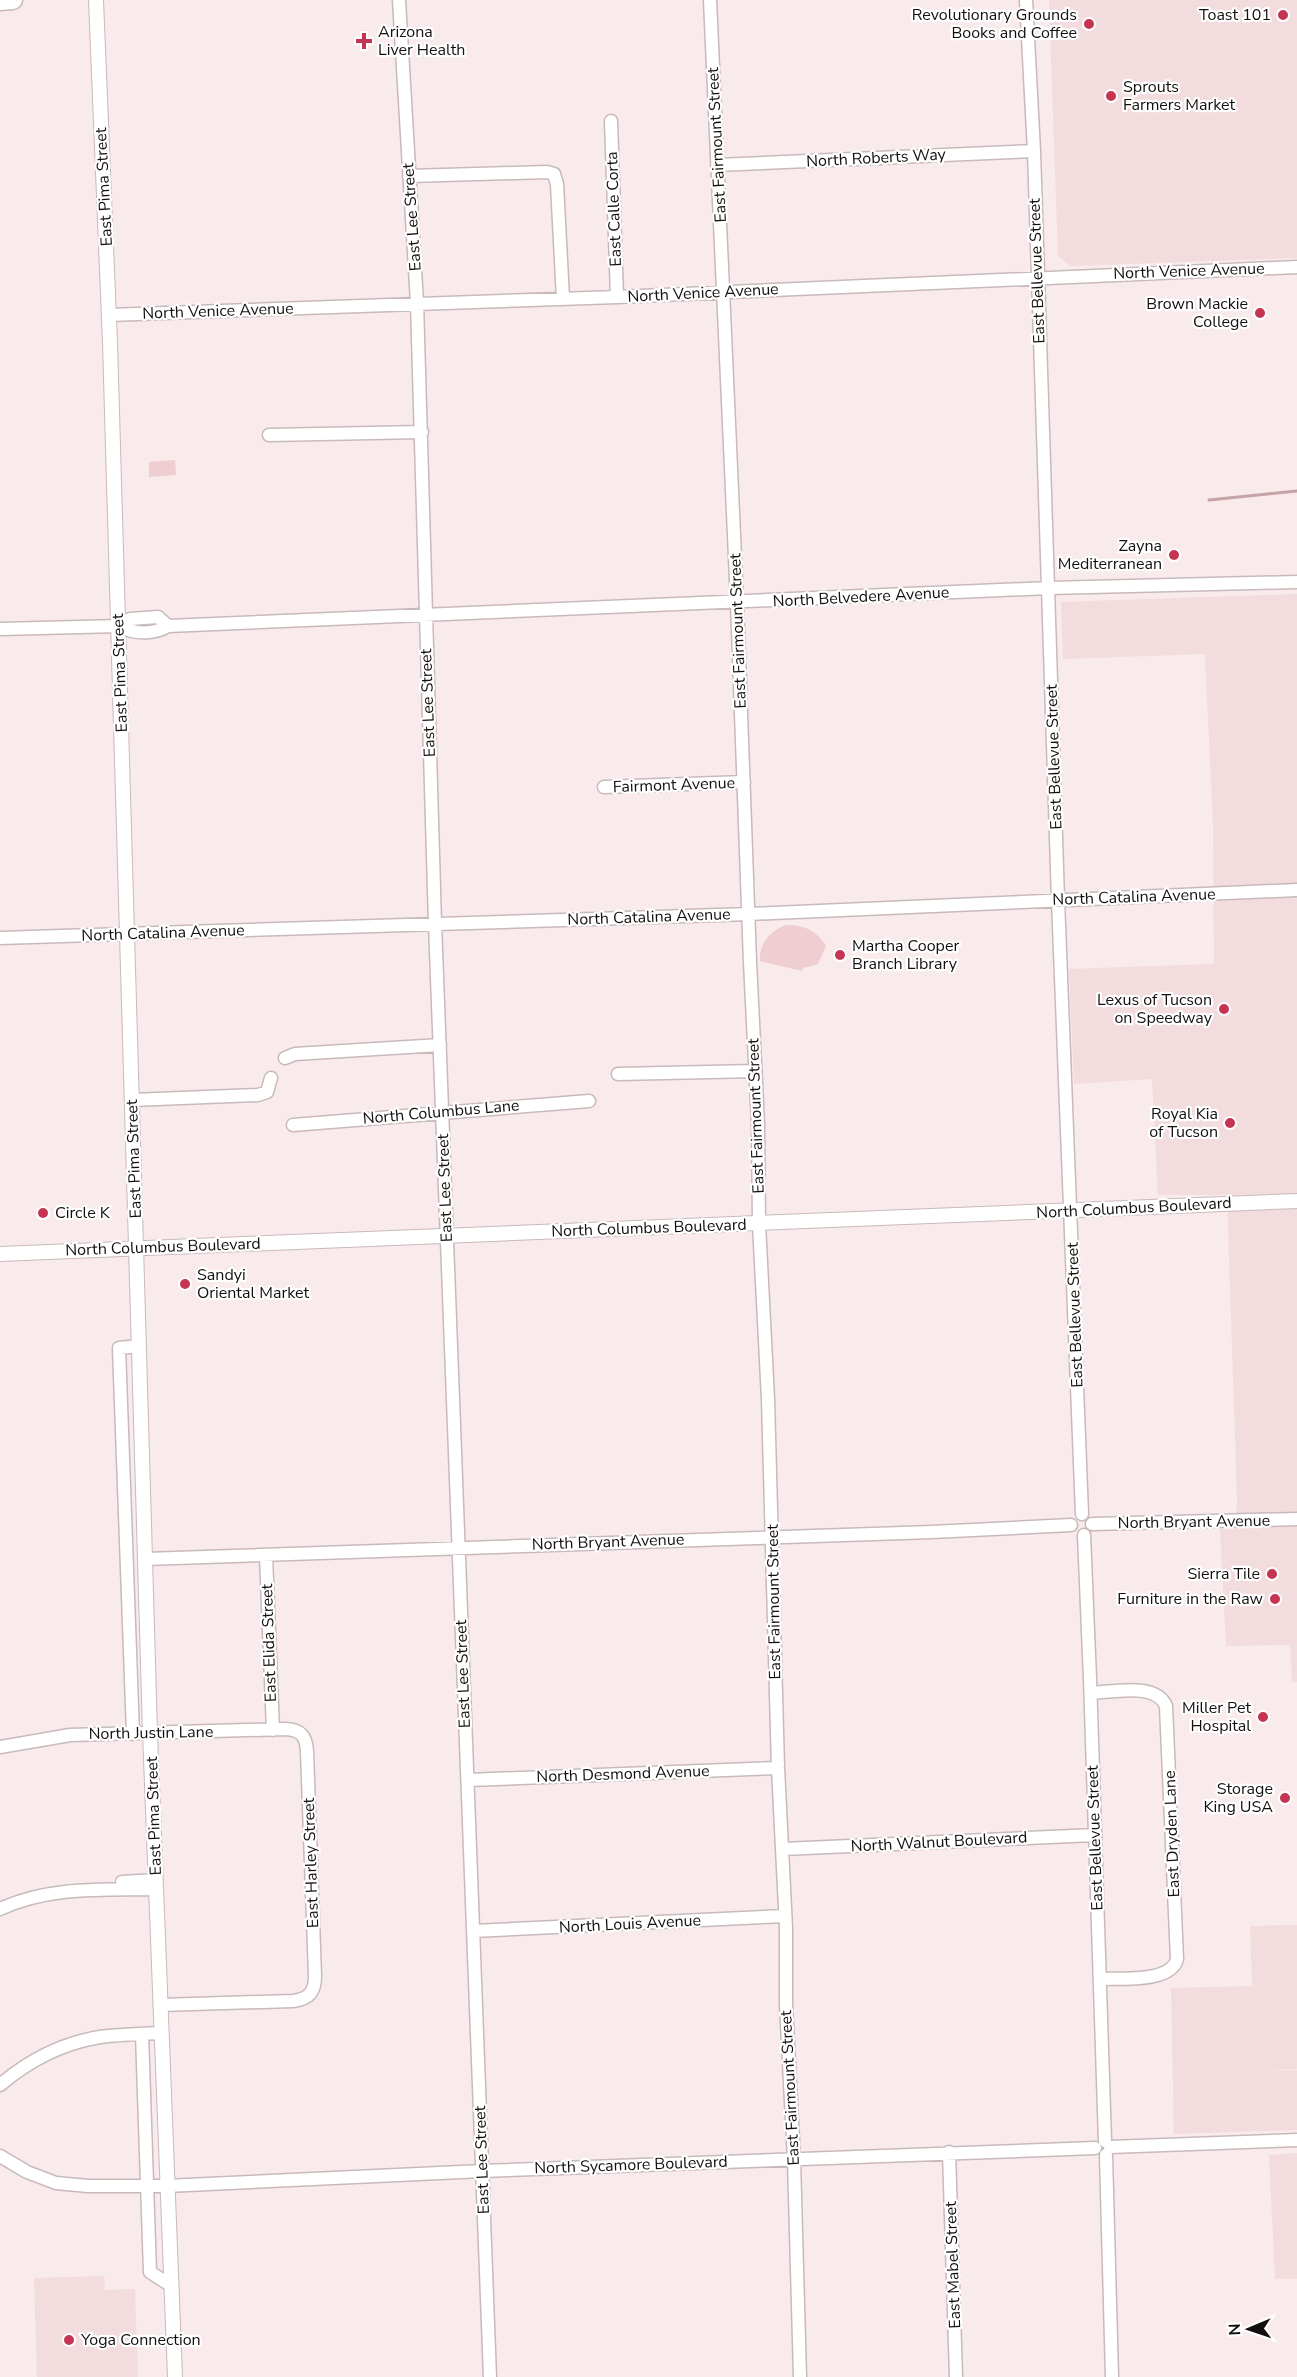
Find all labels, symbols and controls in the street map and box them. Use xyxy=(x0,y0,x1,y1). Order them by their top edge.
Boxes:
place label: Revolutionary Grounds Books and Coffee xyxy=(912,4,1077,44)
place label: Toast 101 xyxy=(1199,4,1271,26)
marker: Toast 101 xyxy=(1276,8,1290,22)
marker: Revolutionary Grounds Books and Coffee xyxy=(1082,17,1096,31)
place label: Arizona Liver Health xyxy=(378,21,465,61)
marker: Arizona Liver Health xyxy=(355,32,373,50)
street label: East Fairmount Street xyxy=(702,66,732,223)
place label: Sprouts Farmers Market xyxy=(1123,76,1236,116)
marker: Sprouts Farmers Market xyxy=(1104,89,1118,103)
street label: East Pima Street xyxy=(90,127,118,247)
street label: North Roberts Way xyxy=(806,143,947,173)
street label: East Calle Corta xyxy=(601,151,627,267)
street label: East Lee Street xyxy=(397,162,427,272)
street label: East Bellevue Street xyxy=(1023,197,1051,344)
street label: North Venice Avenue xyxy=(1113,257,1265,285)
street label: North Venice Avenue xyxy=(627,278,779,308)
place label: Brown Mackie College xyxy=(1146,293,1248,333)
street label: North Venice Avenue xyxy=(142,297,294,325)
marker: Brown Mackie College xyxy=(1253,306,1267,320)
place label: Zayna Mediterranean xyxy=(1058,535,1162,575)
marker: Zayna Mediterranean xyxy=(1167,548,1181,562)
street label: East Fairmount Street xyxy=(724,553,752,709)
street label: North Belvedere Avenue xyxy=(772,581,950,613)
street label: East Pima Street xyxy=(107,613,133,733)
street label: East Lee Street xyxy=(415,648,441,758)
street label: East Bellevue Street xyxy=(1040,683,1068,830)
street label: Fairmont Avenue xyxy=(613,772,735,798)
street label: North Catalina Avenue xyxy=(1052,883,1216,911)
street label: North Catalina Avenue xyxy=(567,903,731,931)
street label: North Catalina Avenue xyxy=(81,919,245,947)
place label: Martha Cooper Branch Library xyxy=(852,935,959,975)
marker: Martha Cooper Branch Library xyxy=(833,948,847,962)
place label: Lexus of Tucson on Speedway xyxy=(1097,989,1213,1029)
marker: Lexus of Tucson on Speedway xyxy=(1217,1002,1231,1016)
street label: East Fairmount Street xyxy=(742,1038,770,1194)
street label: North Columbus Lane xyxy=(362,1094,520,1130)
street label: East Pima Street xyxy=(121,1099,147,1219)
place label: Royal Kia of Tucson xyxy=(1149,1103,1218,1143)
marker: Royal Kia of Tucson xyxy=(1223,1116,1237,1130)
street label: East Lee Street xyxy=(432,1133,458,1243)
street label: North Columbus Boulevard xyxy=(1036,1192,1232,1224)
place label: Circle K xyxy=(55,1202,111,1224)
marker: Circle K xyxy=(36,1206,50,1220)
street label: North Columbus Boulevard xyxy=(551,1214,747,1242)
street label: North Columbus Boulevard xyxy=(65,1233,261,1261)
street label: East Bellevue Street xyxy=(1061,1241,1089,1388)
place label: Sandyi Oriental Market xyxy=(197,1264,309,1304)
marker: Sandyi Oriental Market xyxy=(178,1277,192,1291)
street label: North Bryant Avenue xyxy=(1118,1510,1270,1534)
street label: East Fairmount Street xyxy=(762,1524,786,1680)
street label: North Bryant Avenue xyxy=(531,1528,685,1556)
place label: Sierra Tile xyxy=(1187,1563,1260,1585)
marker: Sierra Tile xyxy=(1265,1567,1279,1581)
street label: East Elida Street xyxy=(256,1583,282,1703)
place label: Furniture in the Raw xyxy=(1117,1588,1264,1610)
marker: Furniture in the Raw xyxy=(1268,1592,1282,1606)
street label: East Lee Street xyxy=(450,1619,476,1729)
place label: Miller Pet Hospital xyxy=(1182,1697,1251,1737)
marker: Miller Pet Hospital xyxy=(1256,1710,1270,1724)
street label: North Justin Lane xyxy=(88,1721,214,1745)
street label: East Pima Street xyxy=(141,1756,167,1876)
street label: North Desmond Avenue xyxy=(536,1760,710,1788)
street label: East Bellevue Street xyxy=(1081,1764,1109,1911)
street label: East Dryden Lane xyxy=(1159,1770,1185,1898)
place label: Storage King USA xyxy=(1204,1778,1273,1818)
marker: Storage King USA xyxy=(1278,1791,1292,1805)
street label: East Harley Street xyxy=(298,1797,324,1929)
street label: North Walnut Boulevard xyxy=(850,1826,1028,1858)
street label: North Louis Avenue xyxy=(558,1909,702,1939)
street label: East Fairmount Street xyxy=(775,2009,805,2166)
street label: East Lee Street xyxy=(469,2105,495,2215)
street label: North Sycamore Boulevard xyxy=(534,2151,728,2179)
street label: East Mabel Street xyxy=(940,2201,966,2329)
north arrow xyxy=(1219,2299,1279,2359)
text: N xyxy=(1224,2323,1246,2336)
place label: Yoga Connection xyxy=(80,2329,201,2351)
marker: Yoga Connection xyxy=(62,2333,76,2347)

